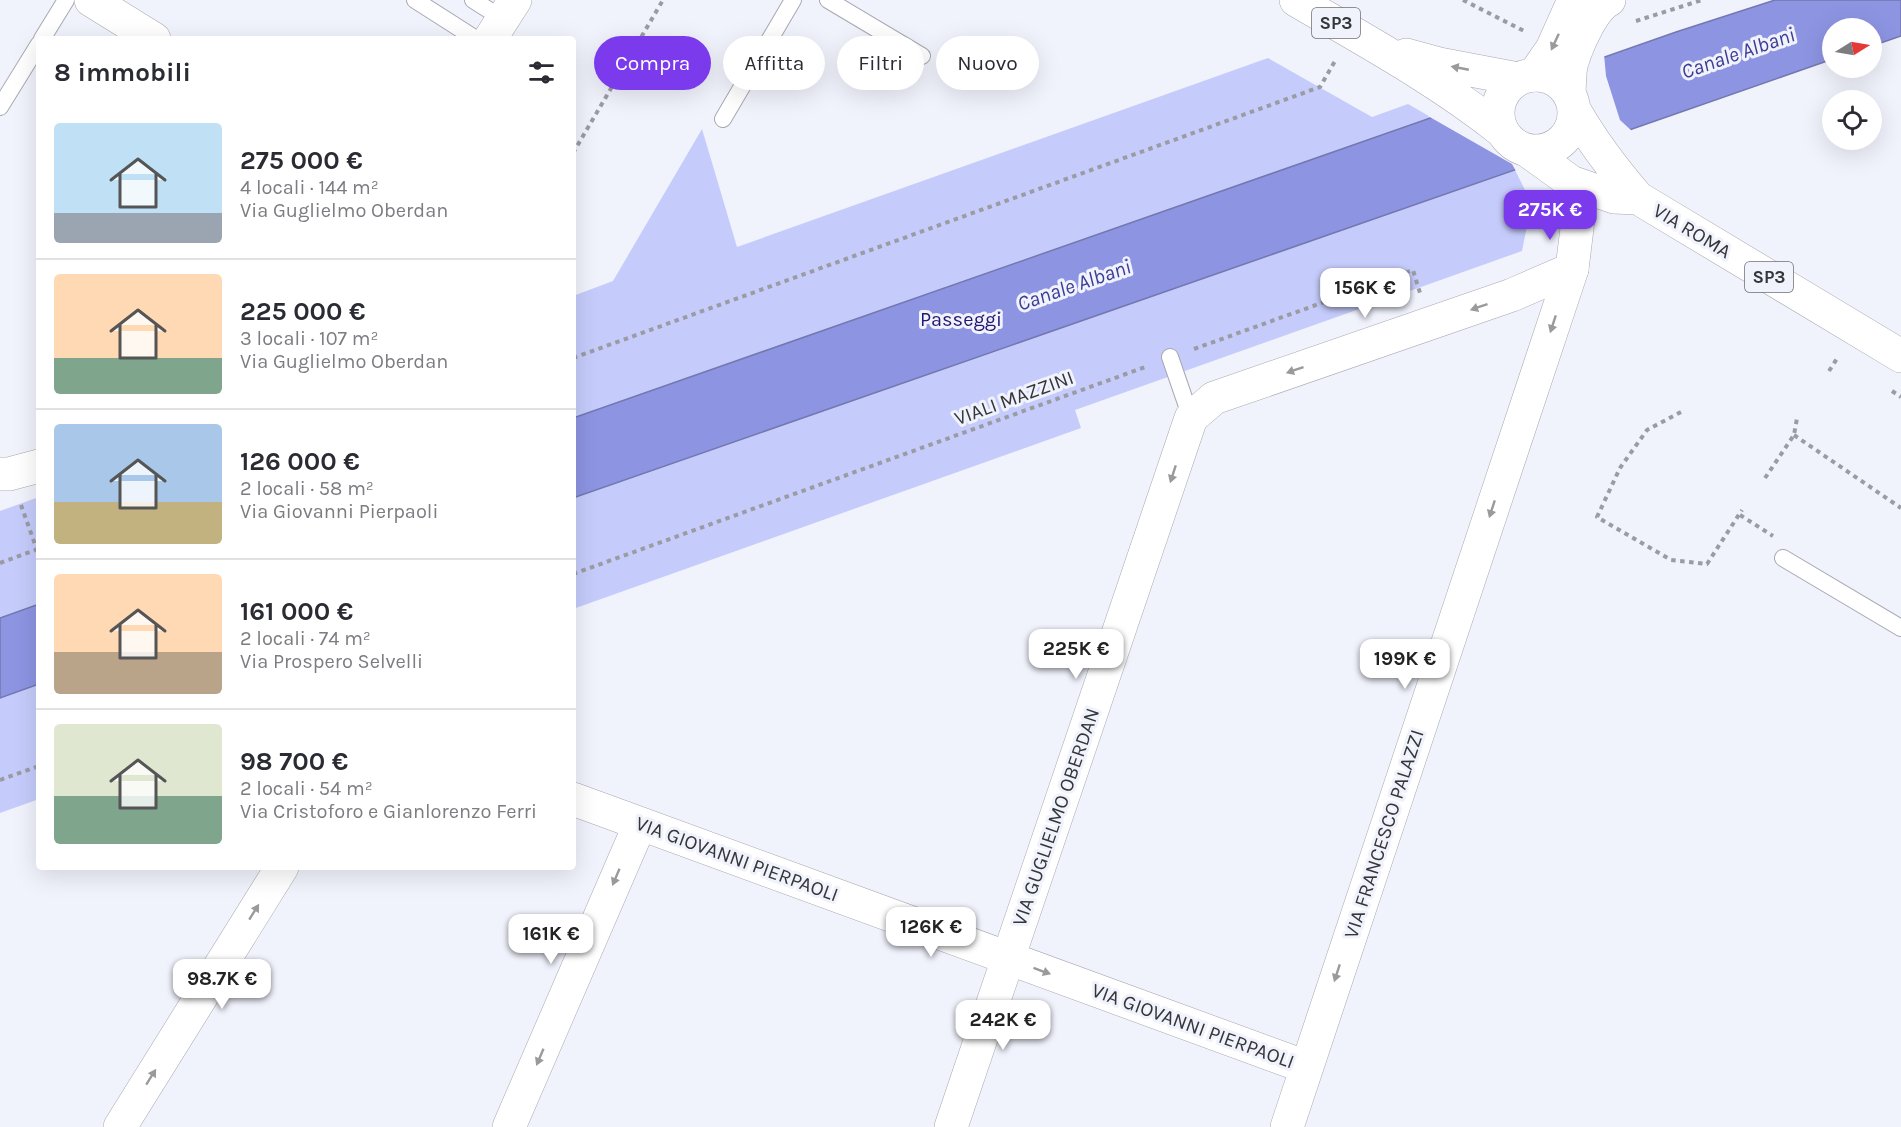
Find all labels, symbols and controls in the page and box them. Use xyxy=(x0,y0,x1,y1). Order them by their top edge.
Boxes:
road number: SP3 xyxy=(1312,8,1360,38)
north arrow xyxy=(1822,18,1882,78)
map controls xyxy=(1822,18,1882,150)
water label: Canale Albani xyxy=(1678,22,1798,84)
one-way arrow xyxy=(1551,34,1560,51)
chip: Compra xyxy=(594,36,711,90)
chip: Affitta xyxy=(723,36,825,90)
chip: Filtri xyxy=(837,36,924,90)
chip: Nuovo xyxy=(936,36,1039,90)
icon: filters xyxy=(525,56,558,89)
text: 8 immobili xyxy=(54,57,191,88)
one-way arrow xyxy=(1451,63,1470,72)
button: locate xyxy=(1822,90,1882,150)
text: 275 000 € xyxy=(240,145,363,176)
icon: home xyxy=(102,147,174,219)
text: 4 locali · 144 m² xyxy=(240,176,379,199)
pin: 275K € xyxy=(1501,190,1599,241)
text: 275K € xyxy=(1518,198,1582,221)
text: Via Guglielmo Oberdan xyxy=(240,199,448,222)
street label: VIA ROMA xyxy=(1649,199,1735,263)
water label: Canale Albani xyxy=(1014,254,1134,316)
road number: SP3 xyxy=(1745,262,1793,292)
pin: 156K € xyxy=(1316,268,1414,319)
text: 156K € xyxy=(1334,276,1396,299)
text: 225 000 € xyxy=(240,296,366,327)
icon: home xyxy=(102,298,174,370)
one-way arrow xyxy=(1470,302,1488,312)
park label: Passeggi xyxy=(920,308,1002,331)
one-way arrow xyxy=(1548,315,1558,333)
text: 3 locali · 107 m² xyxy=(240,327,378,350)
text: Via Guglielmo Oberdan xyxy=(240,350,448,373)
street label: VIALI MAZZINI xyxy=(951,366,1077,430)
one-way arrow xyxy=(1286,366,1304,376)
text: 126 000 € xyxy=(240,446,360,477)
icon: home xyxy=(102,448,174,520)
one-way arrow xyxy=(1167,465,1177,483)
text: 2 locali · 58 m² xyxy=(240,477,374,500)
text: Via Giovanni Pierpaoli xyxy=(240,500,438,523)
one-way arrow xyxy=(1487,500,1496,518)
text: 161 000 € xyxy=(240,596,353,627)
icon: home xyxy=(102,598,174,670)
text: 2 locali · 74 m² xyxy=(240,627,371,650)
pin: 225K € xyxy=(1027,629,1125,680)
text: 225K € xyxy=(1043,637,1109,660)
pin: 199K € xyxy=(1356,639,1454,690)
text: 199K € xyxy=(1374,647,1436,670)
text: Via Prospero Selvelli xyxy=(240,650,423,673)
street label: VIA GUGLIELMO OBERDAN xyxy=(1008,705,1104,929)
street label: VIA FRANCESCO PALAZZI xyxy=(1339,727,1429,941)
text: 98 700 € xyxy=(240,746,348,777)
icon: home xyxy=(102,748,174,820)
text: 2 locali · 54 m² xyxy=(240,777,373,800)
text: Via Cristoforo e Gianlorenzo Ferri xyxy=(240,800,537,823)
street label: VIA GIOVANNI PIERPAOLI xyxy=(633,812,841,906)
one-way arrow xyxy=(612,869,621,886)
one-way arrow xyxy=(248,904,259,920)
pin: 126K € xyxy=(882,907,980,958)
pin: 161K € xyxy=(502,914,600,965)
text: 126K € xyxy=(900,915,962,938)
text: 161K € xyxy=(522,922,580,945)
pin: 98.7K € xyxy=(167,959,277,1010)
one-way arrow xyxy=(1332,964,1342,982)
text: 98.7K € xyxy=(187,967,257,990)
one-way arrow xyxy=(1033,967,1051,977)
street label: VIA GIOVANNI PIERPAOLI xyxy=(1089,979,1297,1073)
pin: 242K € xyxy=(954,1000,1052,1051)
text: 242K € xyxy=(970,1008,1036,1031)
one-way arrow xyxy=(535,1048,544,1065)
one-way arrow xyxy=(145,1069,156,1085)

